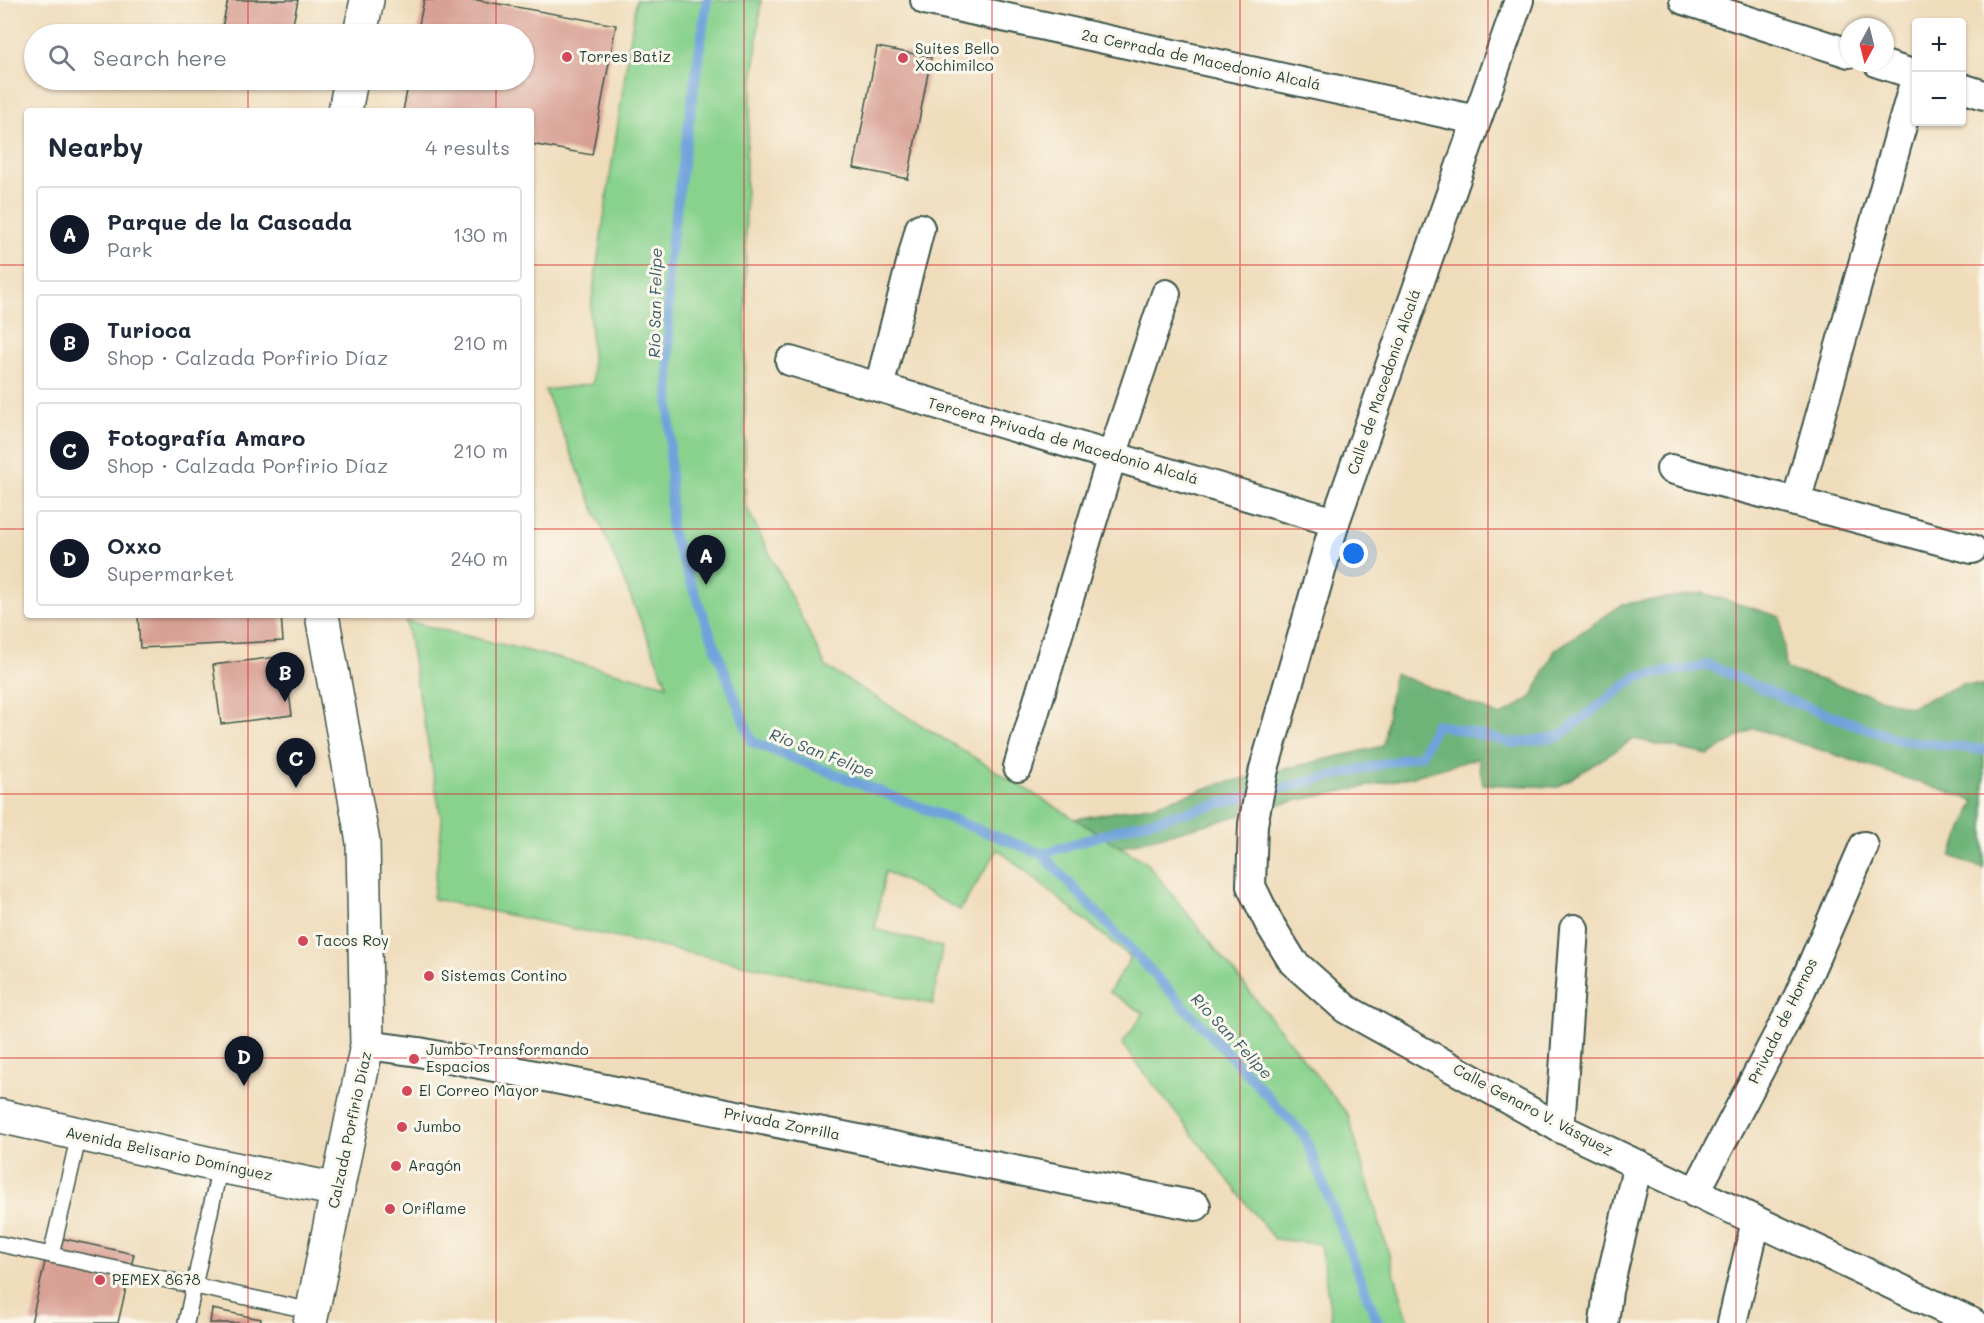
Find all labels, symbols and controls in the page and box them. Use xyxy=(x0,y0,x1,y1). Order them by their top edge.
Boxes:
north arrow xyxy=(1840,18,1894,72)
map controls xyxy=(1912,18,1966,126)
button: + xyxy=(1912,18,1966,72)
search box xyxy=(24,24,534,90)
street label: 2a Cerrada de Macedonio Alcalá xyxy=(1080,24,1323,94)
place label: Suites Bello Xochimilco xyxy=(915,38,999,75)
icon: search xyxy=(45,41,78,74)
text: Search here xyxy=(93,43,227,72)
place label: Torres Batiz xyxy=(579,46,671,66)
marker: Torres Batiz xyxy=(560,50,574,64)
marker: Suites Bello Xochimilco xyxy=(896,51,910,65)
button: − xyxy=(1912,72,1966,126)
text: Nearby xyxy=(48,130,143,164)
text: 4 results xyxy=(425,134,510,160)
text: Parque de la Cascada xyxy=(107,207,352,236)
text: A xyxy=(63,221,76,247)
text: 130 m xyxy=(453,221,508,247)
text: Park xyxy=(107,236,152,262)
water label: Río San Felipe xyxy=(643,248,666,358)
street label: Calle de Macedonio Alcalá xyxy=(1342,286,1424,477)
text: Turioca xyxy=(107,315,192,344)
text: B xyxy=(63,329,76,355)
text: 210 m xyxy=(453,329,508,355)
text: Shop · Calzada Porfirio Díaz xyxy=(107,344,388,370)
street label: Tercera Privada de Macedonio Alcalá xyxy=(926,392,1201,488)
text: Fotografía Amaro xyxy=(107,423,305,452)
text: C xyxy=(62,437,77,463)
text: 210 m xyxy=(453,437,508,463)
text: Shop · Calzada Porfirio Díaz xyxy=(107,452,388,478)
text: Oxxo xyxy=(107,531,161,560)
pin: A xyxy=(686,536,726,585)
your location xyxy=(1339,539,1368,568)
text: D xyxy=(62,545,77,571)
text: 240 m xyxy=(450,545,508,571)
text: Supermarket xyxy=(107,560,234,586)
pin: B xyxy=(266,652,304,702)
water label: Río San Felipe xyxy=(767,723,878,782)
pin: C xyxy=(276,738,316,788)
place label: Tacos Roy xyxy=(315,930,389,950)
marker: Tacos Roy xyxy=(296,934,310,948)
street label: Privada de Hornos xyxy=(1743,954,1821,1087)
place label: Sistemas Contino xyxy=(441,965,567,985)
marker: Sistemas Contino xyxy=(422,969,436,983)
water label: Río San Felipe xyxy=(1187,988,1278,1083)
pin: D xyxy=(224,1036,264,1086)
place label: Jumbo Transformando Espacios xyxy=(426,1039,589,1076)
street label: Calzada Porfirio Díaz xyxy=(323,1050,375,1210)
marker: Jumbo Transformando Espacios xyxy=(407,1052,421,1066)
street label: Calle Genaro V. Vásquez xyxy=(1450,1058,1617,1160)
place label: El Correo Mayor xyxy=(419,1080,539,1100)
marker: El Correo Mayor xyxy=(400,1084,414,1098)
street label: Privada Zorrilla xyxy=(722,1102,842,1144)
place label: Jumbo xyxy=(414,1116,461,1136)
marker: Jumbo xyxy=(395,1120,409,1134)
street label: Avenida Belisario Domínguez xyxy=(64,1121,274,1185)
place label: Aragón xyxy=(408,1155,461,1175)
marker: Aragón xyxy=(389,1159,403,1173)
place label: Oriflame xyxy=(402,1198,466,1218)
marker: Oriflame xyxy=(383,1202,397,1216)
place label: PEMEX 8678 xyxy=(112,1269,201,1289)
marker: PEMEX 8678 xyxy=(93,1273,107,1287)

